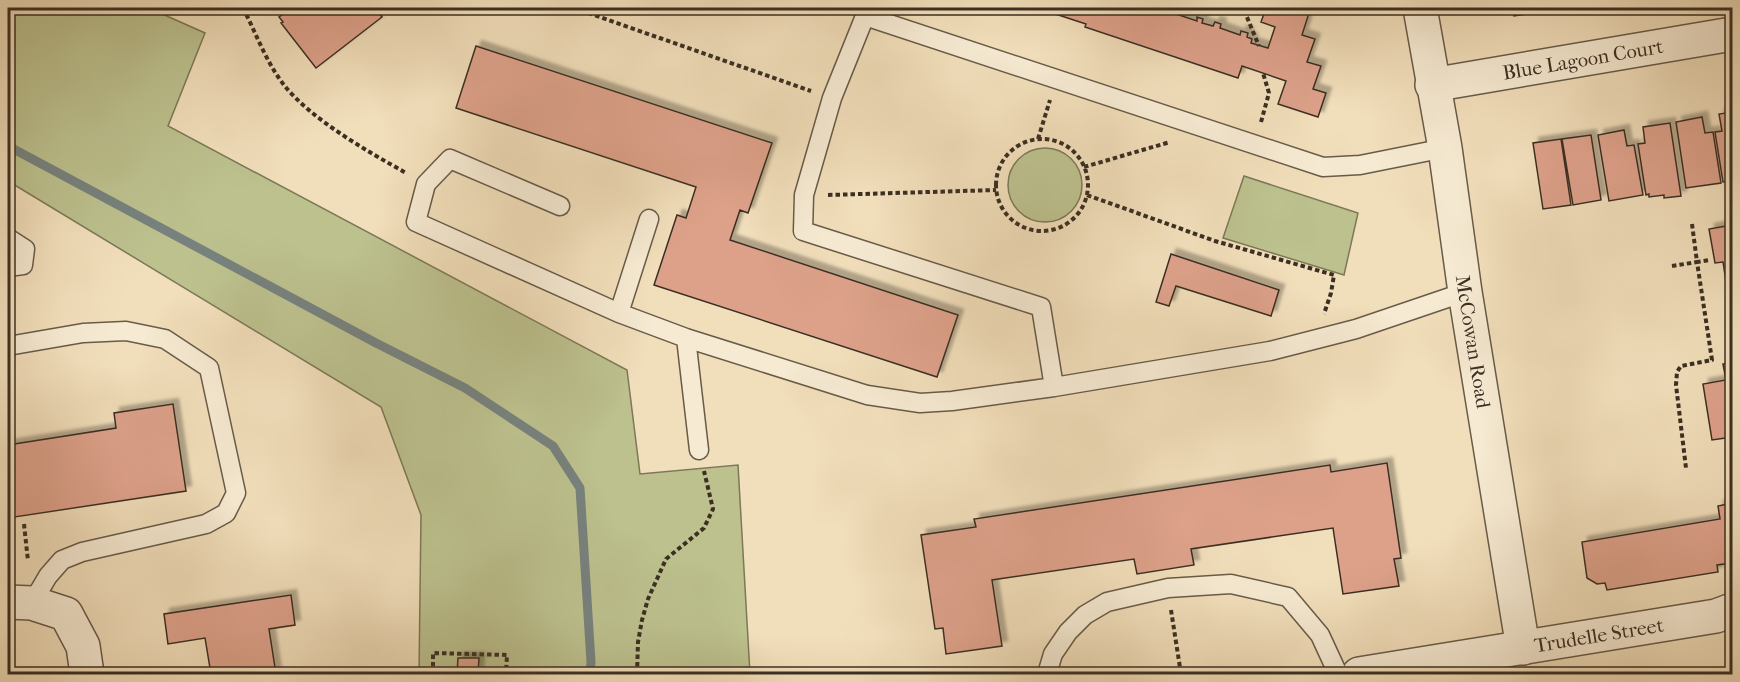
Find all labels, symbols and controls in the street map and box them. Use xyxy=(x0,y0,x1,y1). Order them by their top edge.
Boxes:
street label: Blue Lagoon Court xyxy=(1501,34,1665,84)
street label: McCowan Road xyxy=(1451,274,1495,411)
street label: Trudelle Street xyxy=(1533,613,1665,657)

